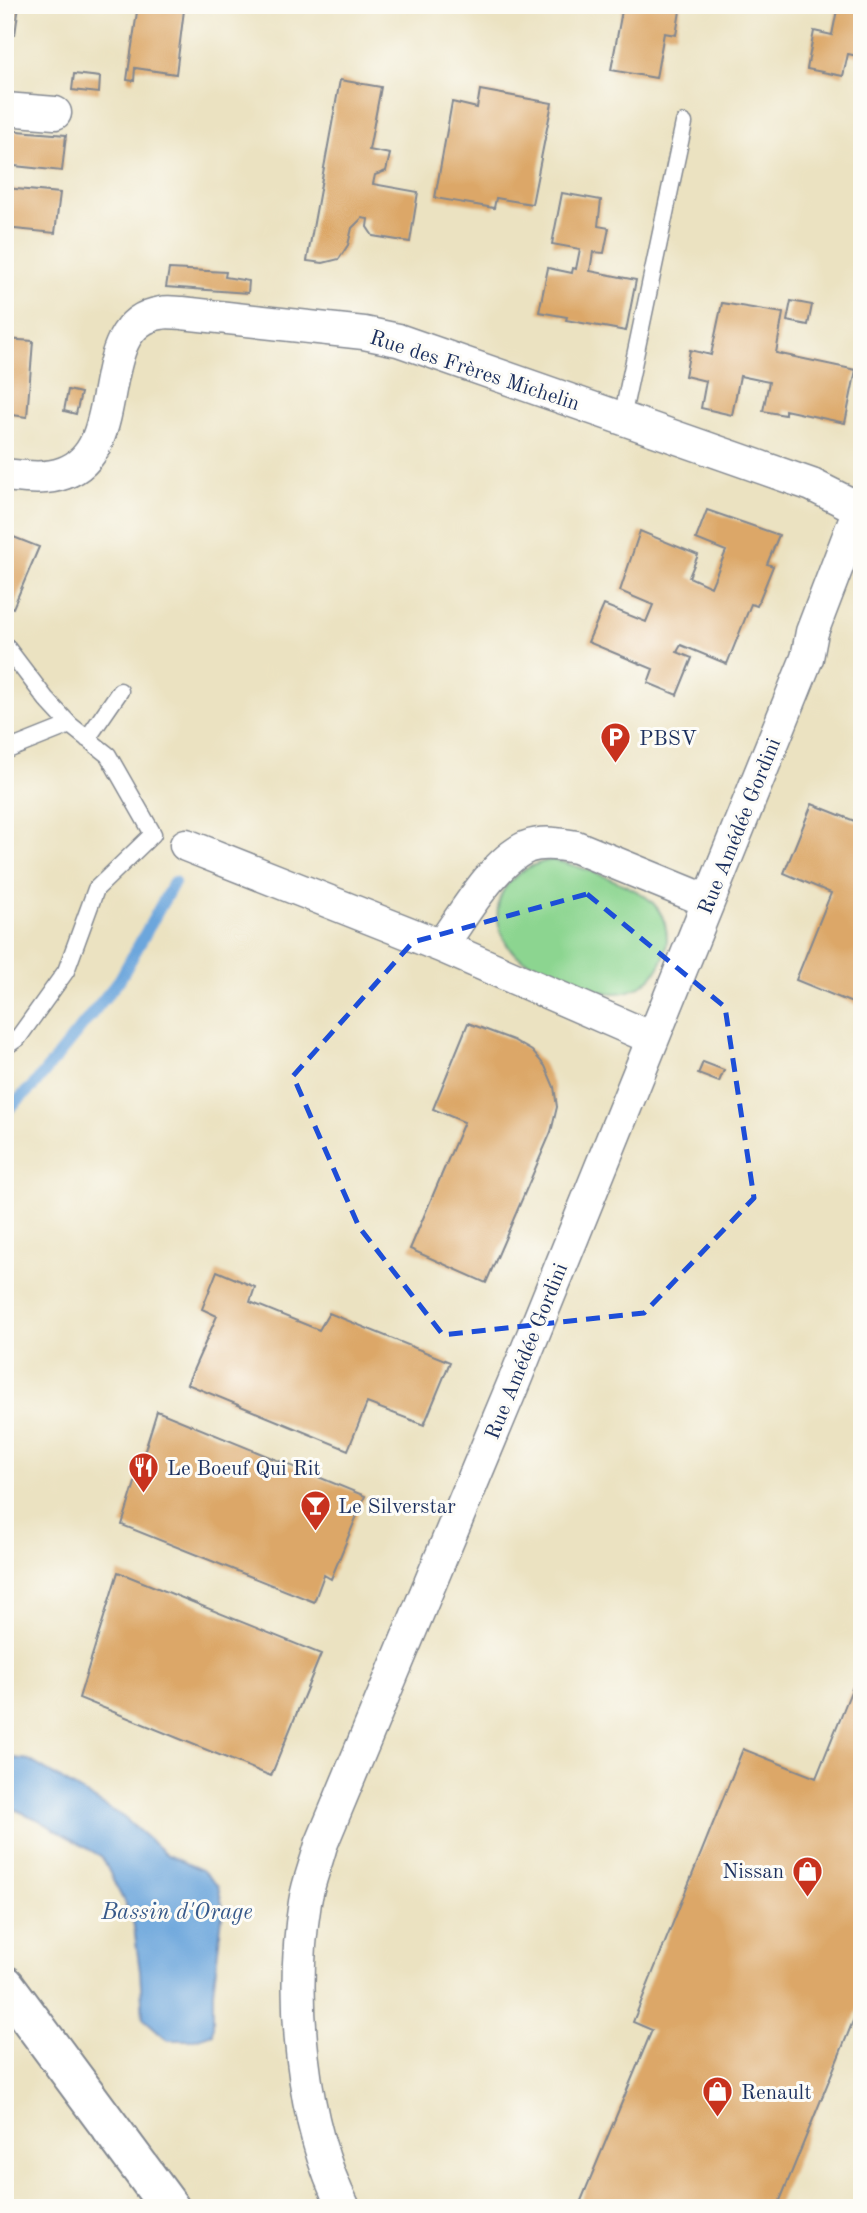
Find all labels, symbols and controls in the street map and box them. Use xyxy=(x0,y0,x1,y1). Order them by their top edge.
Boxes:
street label: Rue des Frères Michelin xyxy=(367,328,582,415)
parking icon: PBSV xyxy=(599,721,633,765)
place label: PBSV xyxy=(639,729,697,750)
street label: Rue Amédée Gordini xyxy=(695,735,785,918)
street label: Rue Amédée Gordini xyxy=(482,1260,572,1443)
restaurant icon: Le Boeuf Qui Rit xyxy=(127,1451,161,1495)
place label: Le Boeuf Qui Rit xyxy=(167,1459,321,1480)
bar icon: Le Silverstar xyxy=(298,1489,332,1533)
place label: Le Silverstar xyxy=(338,1497,456,1518)
shop icon: Nissan xyxy=(790,1854,824,1898)
place label: Nissan xyxy=(722,1862,784,1883)
water label: Bassin d'Orage xyxy=(100,1901,253,1925)
shop icon: Renault xyxy=(701,2075,735,2119)
place label: Renault xyxy=(741,2083,812,2104)

